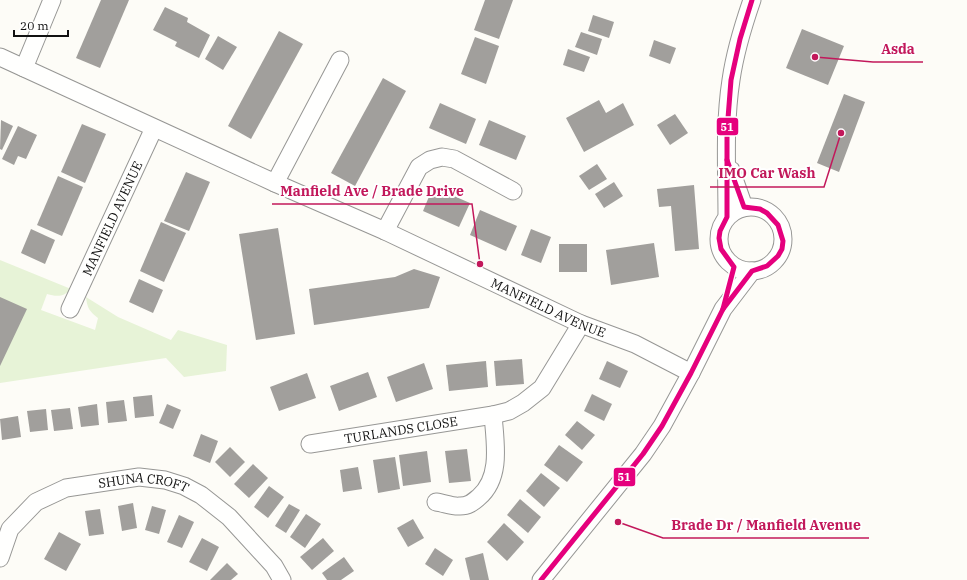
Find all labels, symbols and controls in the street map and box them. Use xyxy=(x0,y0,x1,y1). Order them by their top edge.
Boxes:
scale bar xyxy=(14,12,68,38)
text: 20 m xyxy=(20,18,49,33)
callout: Asda xyxy=(873,36,923,62)
text: Asda xyxy=(881,40,915,58)
line badge: 51 xyxy=(716,117,739,136)
text: 51 xyxy=(720,120,734,134)
street label: MANFIELD AVENUE xyxy=(79,158,146,279)
callout: IMO Car Wash xyxy=(710,161,824,187)
text: IMO Car Wash xyxy=(718,164,816,182)
callout: Manfield Ave / Brade Drive xyxy=(272,178,472,204)
text: Manfield Ave / Brade Drive xyxy=(280,182,464,200)
street label: MANFIELD AVENUE xyxy=(488,274,608,341)
street label: TURLANDS CLOSE xyxy=(343,413,459,447)
line badge: 51 xyxy=(613,467,636,487)
street label: SHUNA CROFT xyxy=(97,469,193,497)
text: 51 xyxy=(617,470,631,484)
callout: Brade Dr / Manfield Avenue xyxy=(663,512,869,538)
text: Brade Dr / Manfield Avenue xyxy=(671,516,861,534)

